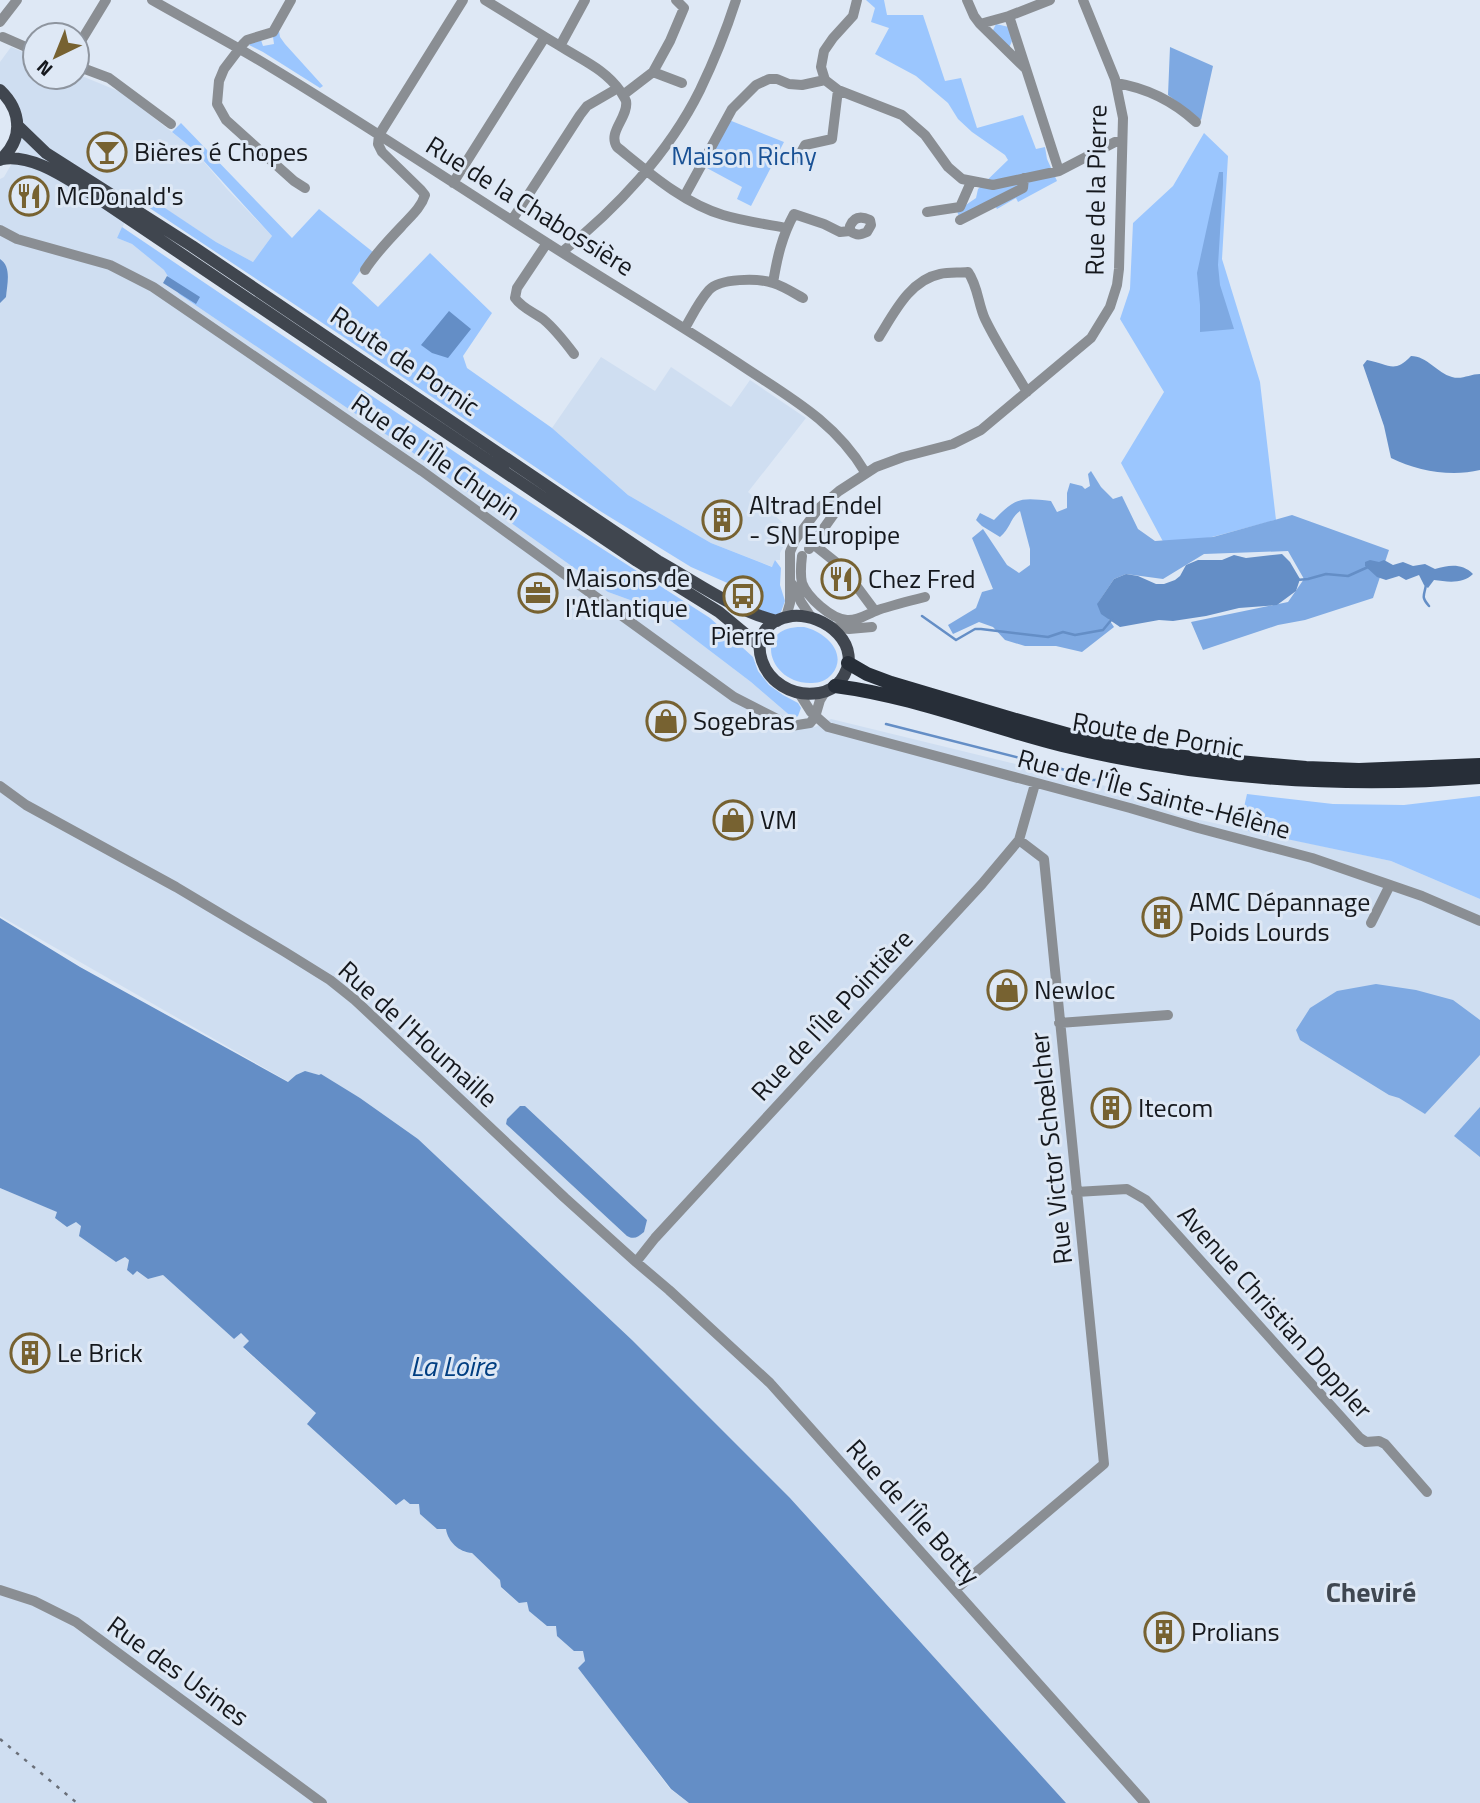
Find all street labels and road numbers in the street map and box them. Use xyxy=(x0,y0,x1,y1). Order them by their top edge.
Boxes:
street label: Rue de la Pierre xyxy=(1075,104,1116,276)
street label: Rue de la Chabossière xyxy=(418,126,642,286)
street label: Route de Pornic xyxy=(323,296,488,425)
street label: Rue de l'Île Chupin xyxy=(344,384,529,530)
street label: Route de Pornic xyxy=(1070,702,1247,767)
street label: Rue de l'Île Sainte-Hélène xyxy=(1013,738,1295,849)
street label: Rue de l'Île Pointière xyxy=(742,920,922,1109)
street label: Rue de l'Houmaille xyxy=(330,951,507,1116)
street label: Rue Victor Schœlcher xyxy=(1019,1030,1082,1266)
street label: Avenue Christian Doppler xyxy=(1169,1196,1382,1427)
street label: Rue de l'Île Botty xyxy=(837,1430,990,1593)
street label: Rue des Usines xyxy=(99,1606,257,1735)

